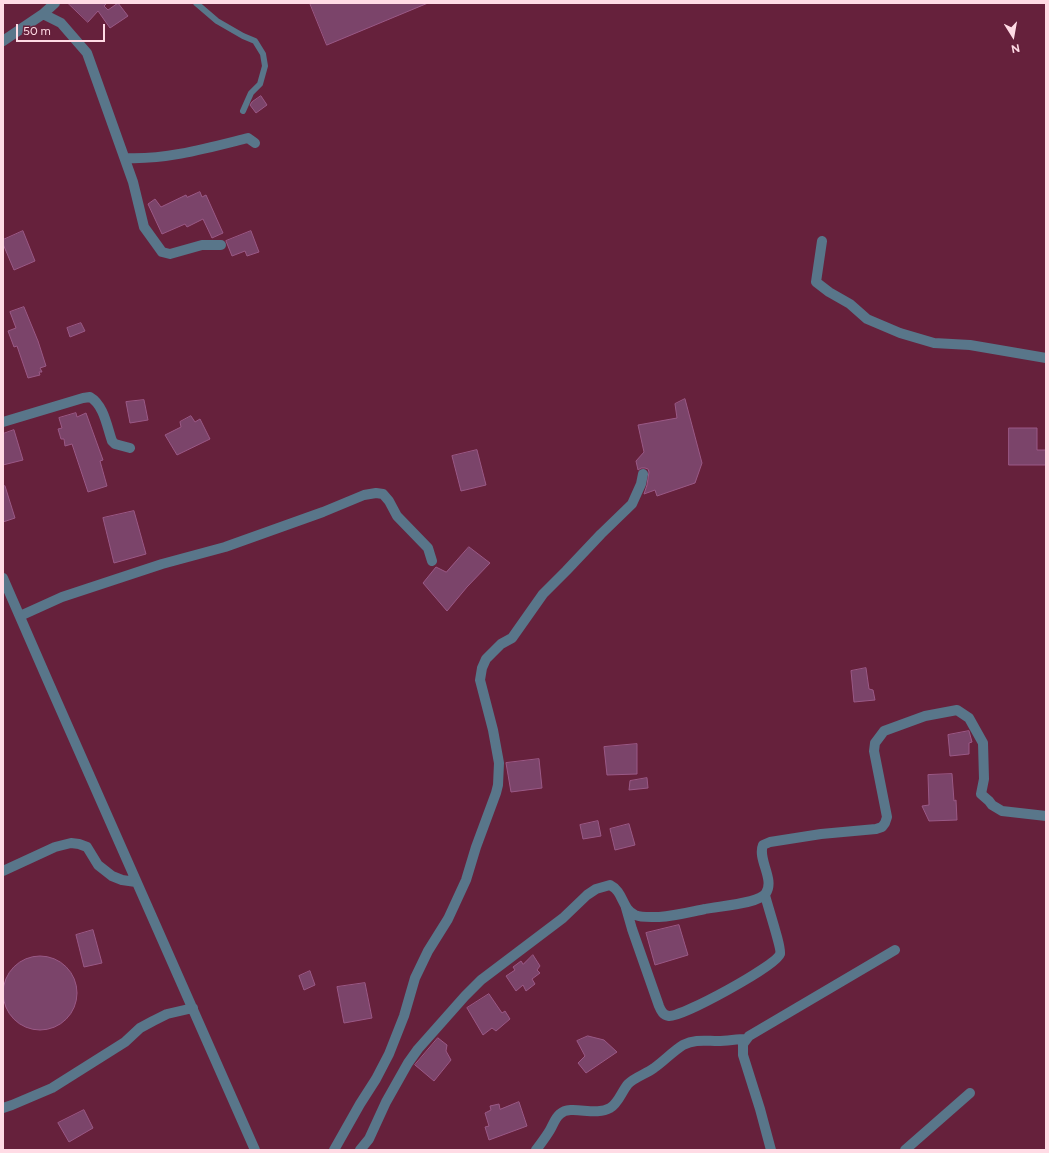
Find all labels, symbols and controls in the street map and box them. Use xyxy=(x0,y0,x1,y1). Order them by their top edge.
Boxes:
scale bar xyxy=(18,16,107,42)
north arrow xyxy=(993,16,1033,56)
text: 50 m xyxy=(23,24,51,38)
text: N xyxy=(1010,41,1021,55)

